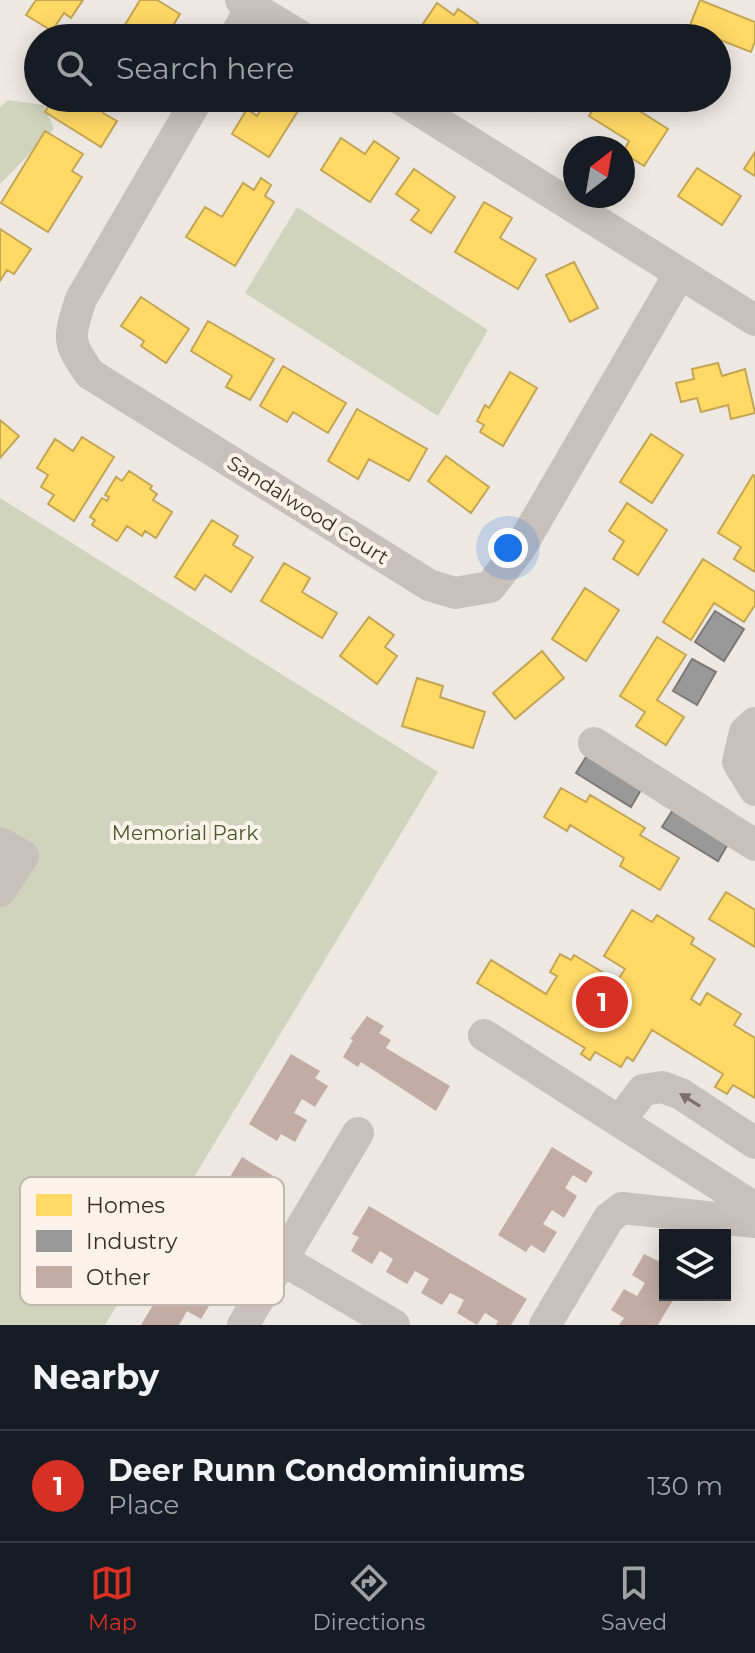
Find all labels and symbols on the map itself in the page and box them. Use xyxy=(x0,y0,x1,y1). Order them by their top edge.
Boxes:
north arrow xyxy=(563,136,635,208)
street label: Sandalwood Court xyxy=(223,451,393,569)
your location xyxy=(488,528,528,568)
park label: Memorial Park xyxy=(112,821,258,845)
pin: 1 xyxy=(576,972,628,1032)
one-way arrow xyxy=(679,1094,701,1108)
legend xyxy=(20,1177,284,1305)
text: Homes xyxy=(86,1192,165,1219)
text: Industry xyxy=(86,1228,178,1255)
text: Other xyxy=(86,1264,150,1291)

